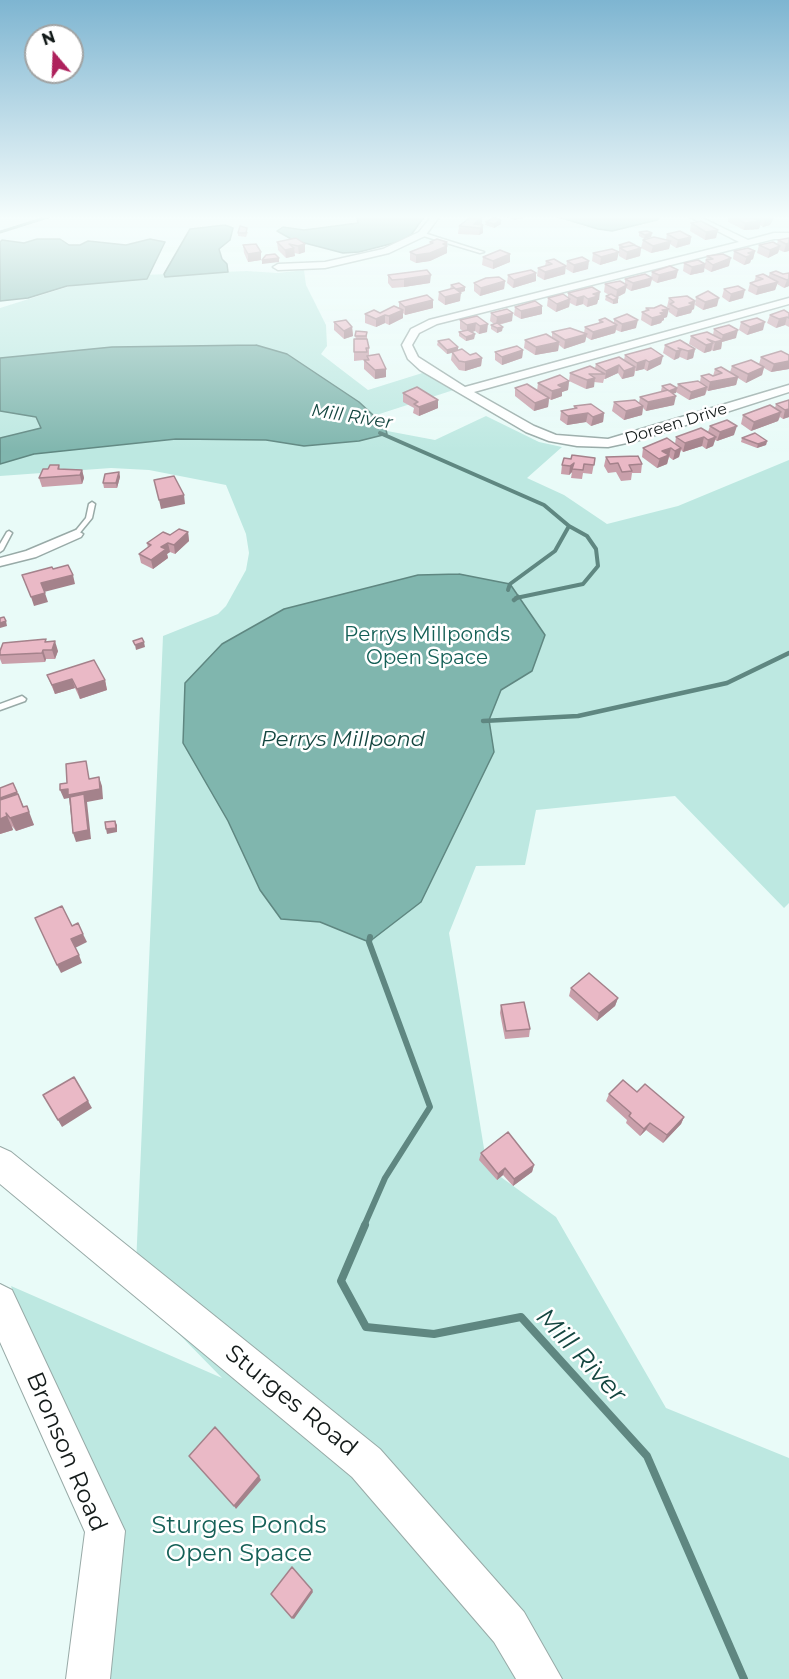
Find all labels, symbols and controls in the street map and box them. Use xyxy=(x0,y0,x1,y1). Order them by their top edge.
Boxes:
north arrow xyxy=(24,24,84,84)
text: N xyxy=(39,27,58,49)
street label: Doreen Drive xyxy=(623,399,729,449)
water label: Mill River xyxy=(310,400,394,434)
park label: Perrys Millponds Open Space xyxy=(344,623,510,670)
water label: Perrys Millpond xyxy=(261,727,425,753)
water label: Mill River xyxy=(529,1302,633,1410)
street label: Sturges Road xyxy=(219,1339,363,1463)
street label: Bronson Road xyxy=(19,1368,113,1536)
park label: Sturges Ponds Open Space xyxy=(151,1512,327,1568)

